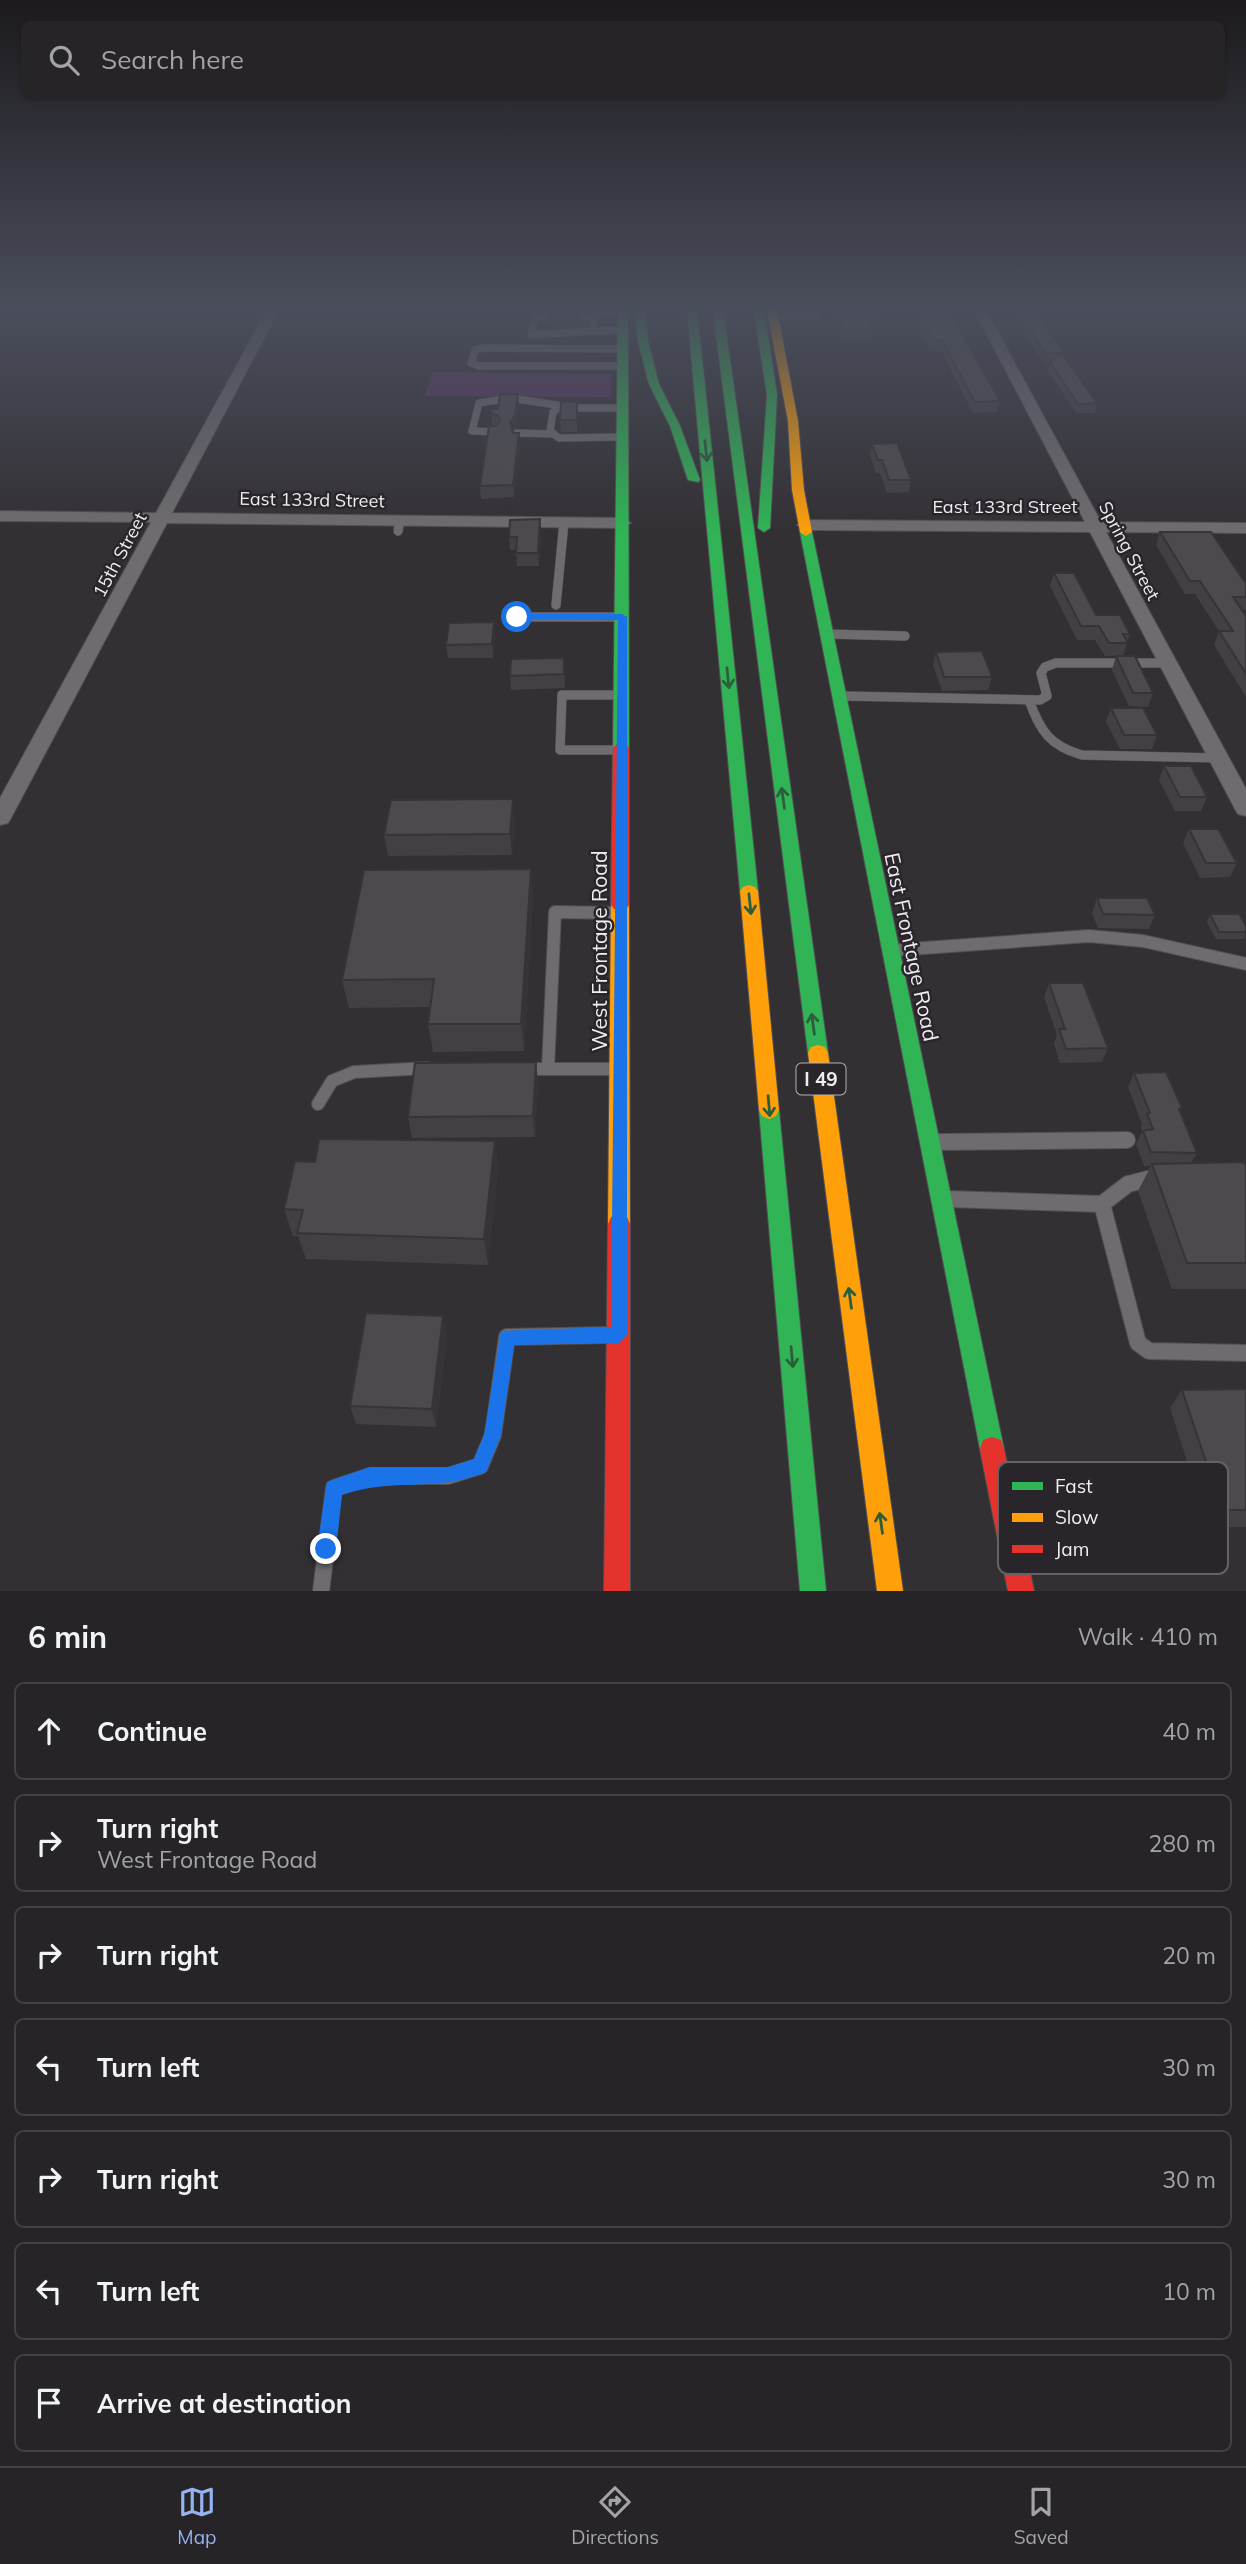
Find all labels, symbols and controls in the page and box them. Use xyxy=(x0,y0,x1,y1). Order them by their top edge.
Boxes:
search box xyxy=(21,21,1225,98)
icon: search xyxy=(45,41,83,79)
text: Search here xyxy=(101,43,244,76)
one-way arrow xyxy=(700,440,713,462)
street label: East 133rd Street xyxy=(239,487,385,512)
street label: East 133rd Street xyxy=(932,495,1078,518)
street label: Spring Street xyxy=(1094,497,1165,604)
street label: 15th Street xyxy=(88,508,152,601)
route start xyxy=(501,601,532,632)
one-way arrow xyxy=(722,666,735,689)
one-way arrow xyxy=(776,788,789,810)
street label: West Frontage Road xyxy=(586,850,612,1052)
street label: East Frontage Road xyxy=(879,850,945,1044)
one-way arrow xyxy=(744,892,757,915)
one-way arrow xyxy=(807,1013,820,1036)
road number: I 49 xyxy=(796,1064,846,1094)
one-way arrow xyxy=(763,1094,776,1117)
one-way arrow xyxy=(844,1287,857,1310)
one-way arrow xyxy=(785,1345,798,1368)
legend xyxy=(998,1462,1228,1574)
text: Fast xyxy=(1055,1474,1093,1498)
text: Slow xyxy=(1055,1505,1099,1529)
one-way arrow xyxy=(874,1513,887,1535)
route end xyxy=(310,1533,341,1564)
text: Jam xyxy=(1055,1537,1089,1561)
text: 6 min xyxy=(28,1618,107,1656)
text: Walk · 410 m xyxy=(1078,1622,1218,1651)
icon: ahead xyxy=(30,1712,68,1750)
text: Continue xyxy=(97,1715,207,1748)
text: 40 m xyxy=(1162,1717,1216,1746)
text: Turn right xyxy=(97,1812,218,1845)
icon: right xyxy=(30,1824,68,1862)
text: 280 m xyxy=(1148,1829,1216,1858)
text: West Frontage Road xyxy=(97,1845,317,1874)
icon: right xyxy=(30,1936,68,1974)
text: Turn right xyxy=(97,1939,218,1972)
text: 20 m xyxy=(1162,1941,1216,1970)
icon: left xyxy=(30,2048,68,2086)
text: Turn left xyxy=(97,2051,199,2084)
text: 30 m xyxy=(1162,2053,1216,2082)
icon: right xyxy=(30,2160,68,2198)
text: Turn right xyxy=(97,2163,218,2196)
text: 30 m xyxy=(1162,2165,1216,2194)
icon: left xyxy=(30,2272,68,2310)
text: Turn left xyxy=(97,2275,199,2308)
text: 10 m xyxy=(1162,2277,1216,2306)
icon: arrive xyxy=(30,2384,68,2422)
text: Arrive at destination xyxy=(97,2387,352,2420)
tab: Map xyxy=(177,2483,216,2549)
tab: Directions xyxy=(571,2483,659,2549)
tab: Saved xyxy=(1014,2483,1069,2549)

